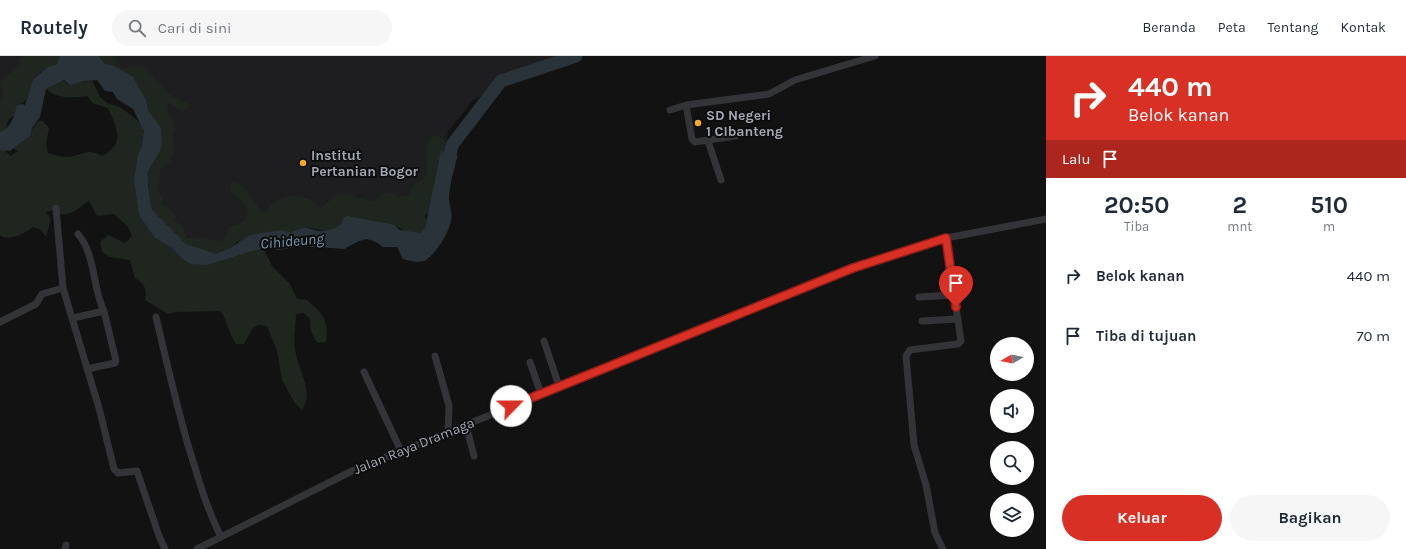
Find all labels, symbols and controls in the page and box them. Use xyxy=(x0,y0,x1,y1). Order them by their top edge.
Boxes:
search box xyxy=(112,10,392,46)
text: Routely xyxy=(20,17,88,39)
icon: search xyxy=(126,17,148,39)
text: Cari di sini xyxy=(158,19,232,37)
text: Beranda xyxy=(1143,19,1196,36)
text: Peta xyxy=(1218,19,1246,36)
text: Tentang xyxy=(1268,19,1319,36)
text: Kontak xyxy=(1341,19,1386,36)
text: 440 m xyxy=(1128,70,1213,103)
icon: right xyxy=(1062,72,1114,124)
text: Belok kanan xyxy=(1128,104,1229,126)
place label: SD Negeri 1 CIbanteng xyxy=(706,107,783,140)
marker: SD Negeri 1 CIbanteng xyxy=(693,118,703,128)
place label: Institut Pertanian Bogor xyxy=(311,147,419,180)
icon: arrive xyxy=(1099,148,1121,170)
text: Lalu xyxy=(1062,150,1091,168)
marker: Institut Pertanian Bogor xyxy=(298,158,308,168)
text: 20:50 xyxy=(1104,191,1169,219)
text: 2 xyxy=(1233,191,1247,219)
text: 510 xyxy=(1310,191,1348,219)
text: Tiba xyxy=(1124,219,1149,234)
text: mnt xyxy=(1227,219,1252,234)
text: m xyxy=(1323,219,1335,234)
water label: Cihideung xyxy=(260,229,326,253)
icon: right xyxy=(1062,265,1084,287)
pin xyxy=(939,266,973,307)
text: Belok kanan xyxy=(1096,267,1185,285)
text: 440 m xyxy=(1347,267,1390,285)
icon: arrive xyxy=(945,272,967,294)
icon: arrive xyxy=(1062,325,1084,347)
text: Tiba di tujuan xyxy=(1096,327,1196,345)
text: 70 m xyxy=(1356,327,1390,345)
north arrow xyxy=(990,337,1034,381)
map controls xyxy=(990,337,1034,537)
position arrow xyxy=(490,385,532,427)
button: sound xyxy=(990,389,1034,433)
street label: Jalan Raya Dramaga xyxy=(351,414,477,478)
button: search xyxy=(990,441,1034,485)
button: layers xyxy=(990,493,1034,537)
button: Keluar xyxy=(1062,495,1222,541)
button: Bagikan xyxy=(1230,495,1390,541)

